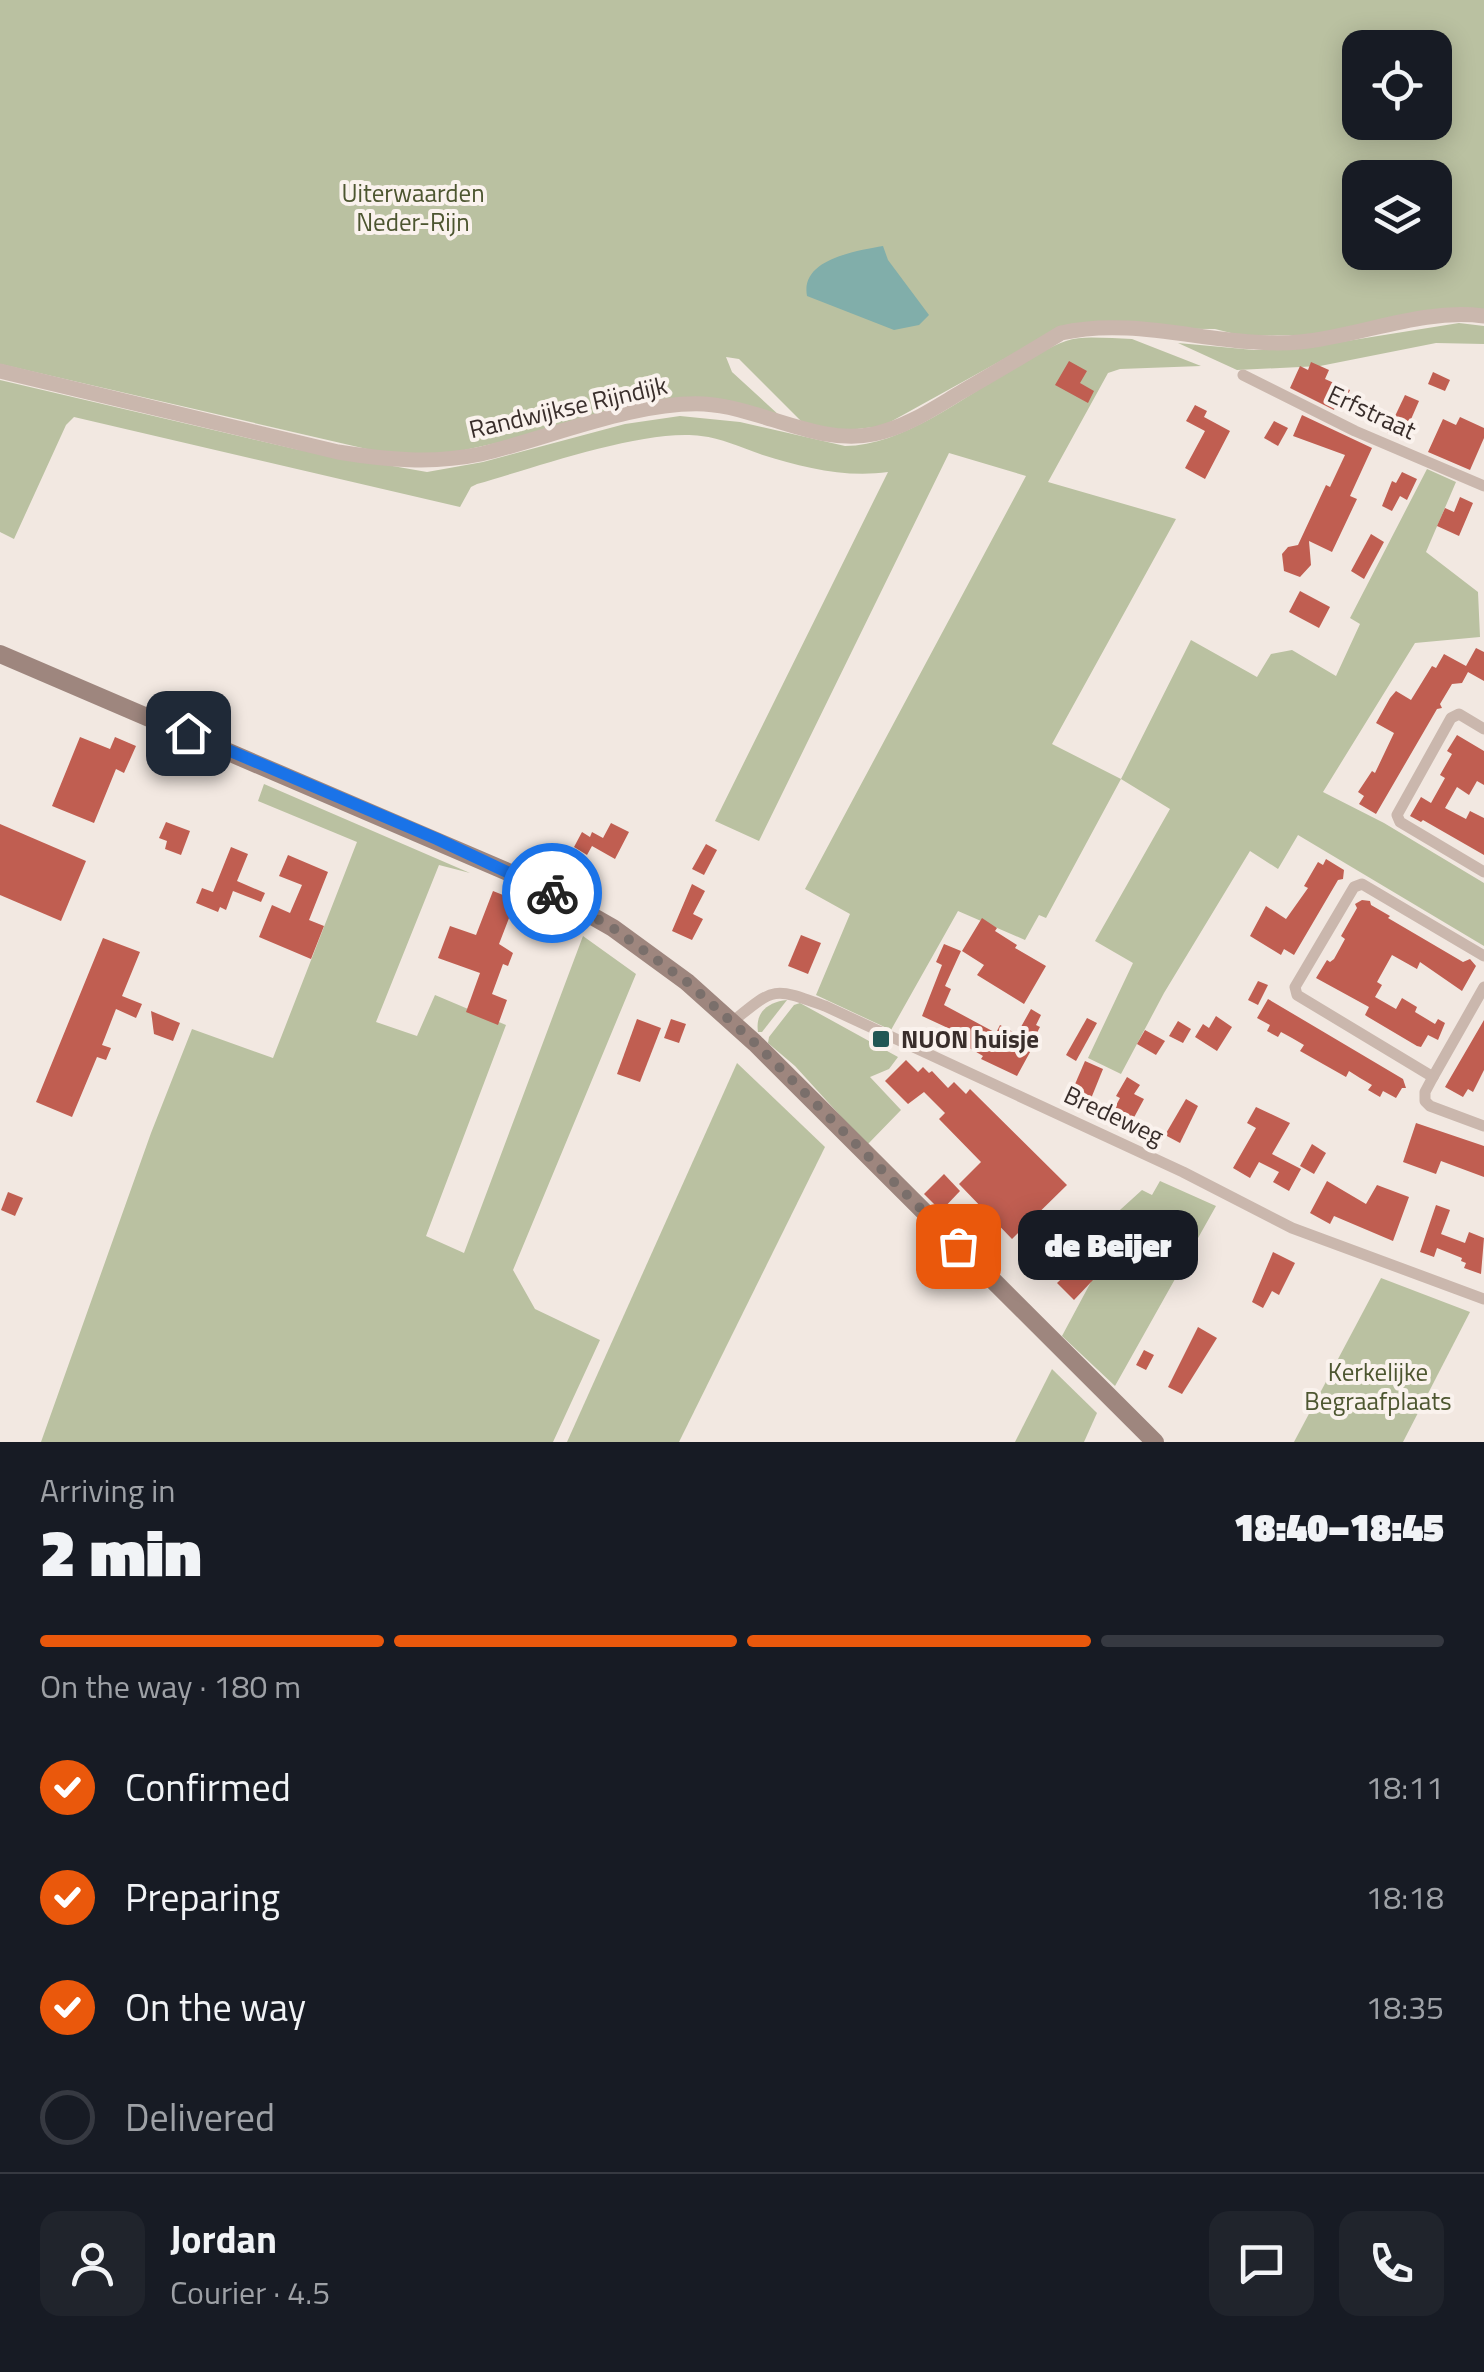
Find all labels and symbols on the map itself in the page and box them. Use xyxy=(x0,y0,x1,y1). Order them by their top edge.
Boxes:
park label: Uiterwaarden Neder-Rijn xyxy=(341,174,485,241)
street label: Randwijkse Rijndijk xyxy=(465,366,671,448)
street label: Erfstraat xyxy=(1322,375,1423,449)
pin xyxy=(146,691,231,776)
courier xyxy=(502,843,602,943)
place label: NUON huisje xyxy=(901,1020,1039,1058)
marker: NUON huisje xyxy=(870,1028,892,1050)
street label: Bredeweg xyxy=(1058,1075,1170,1155)
pin xyxy=(916,1204,1001,1289)
callout: de Beijer xyxy=(1018,1211,1198,1281)
park label: Kerkelijke Begraafplaats xyxy=(1304,1353,1452,1420)

